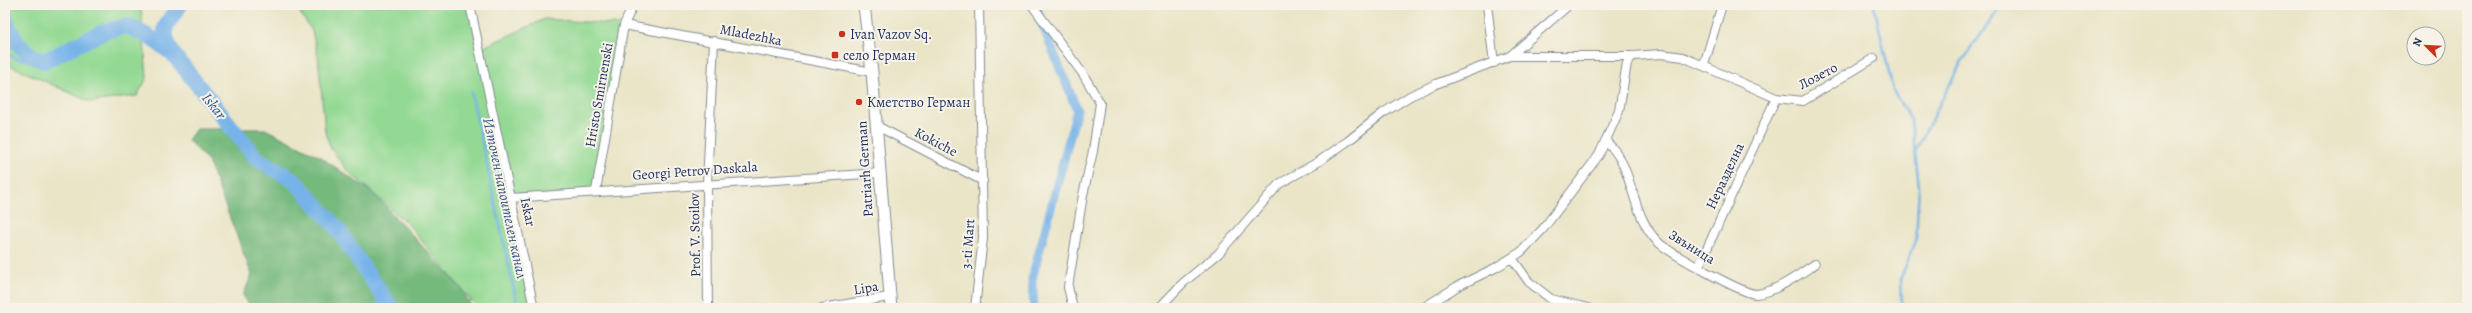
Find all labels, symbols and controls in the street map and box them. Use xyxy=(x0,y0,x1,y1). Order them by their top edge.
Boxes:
street label: Mladezhka xyxy=(718,20,784,50)
place label: Ivan Vazov Sq. xyxy=(850,25,932,44)
north arrow xyxy=(2406,26,2446,66)
marker: Ivan Vazov Sq. xyxy=(837,29,847,39)
text: N xyxy=(2409,35,2426,49)
street label: Hristo Smirnenski xyxy=(580,41,618,149)
place label: село Герман xyxy=(843,46,916,65)
marker: село Герман xyxy=(830,50,840,60)
street label: Лозето xyxy=(1795,58,1841,94)
water label: Iskar xyxy=(197,89,231,124)
place label: Кметство Герман xyxy=(867,93,970,112)
marker: Кметство Герман xyxy=(854,97,864,107)
water label: Източен напоителен канал xyxy=(478,116,532,280)
street label: Patriarh German xyxy=(852,120,878,218)
street label: Kokiche xyxy=(911,123,961,161)
street label: Неразделна xyxy=(1701,139,1749,212)
street label: Georgi Petrov Daskala xyxy=(632,157,759,185)
street label: Prof. V. Stoilov xyxy=(685,192,705,277)
street label: Iskar xyxy=(516,196,540,229)
street label: 3-ti Mart xyxy=(957,218,979,270)
street label: Звъница xyxy=(1665,225,1719,269)
street label: Lipa xyxy=(852,277,880,299)

